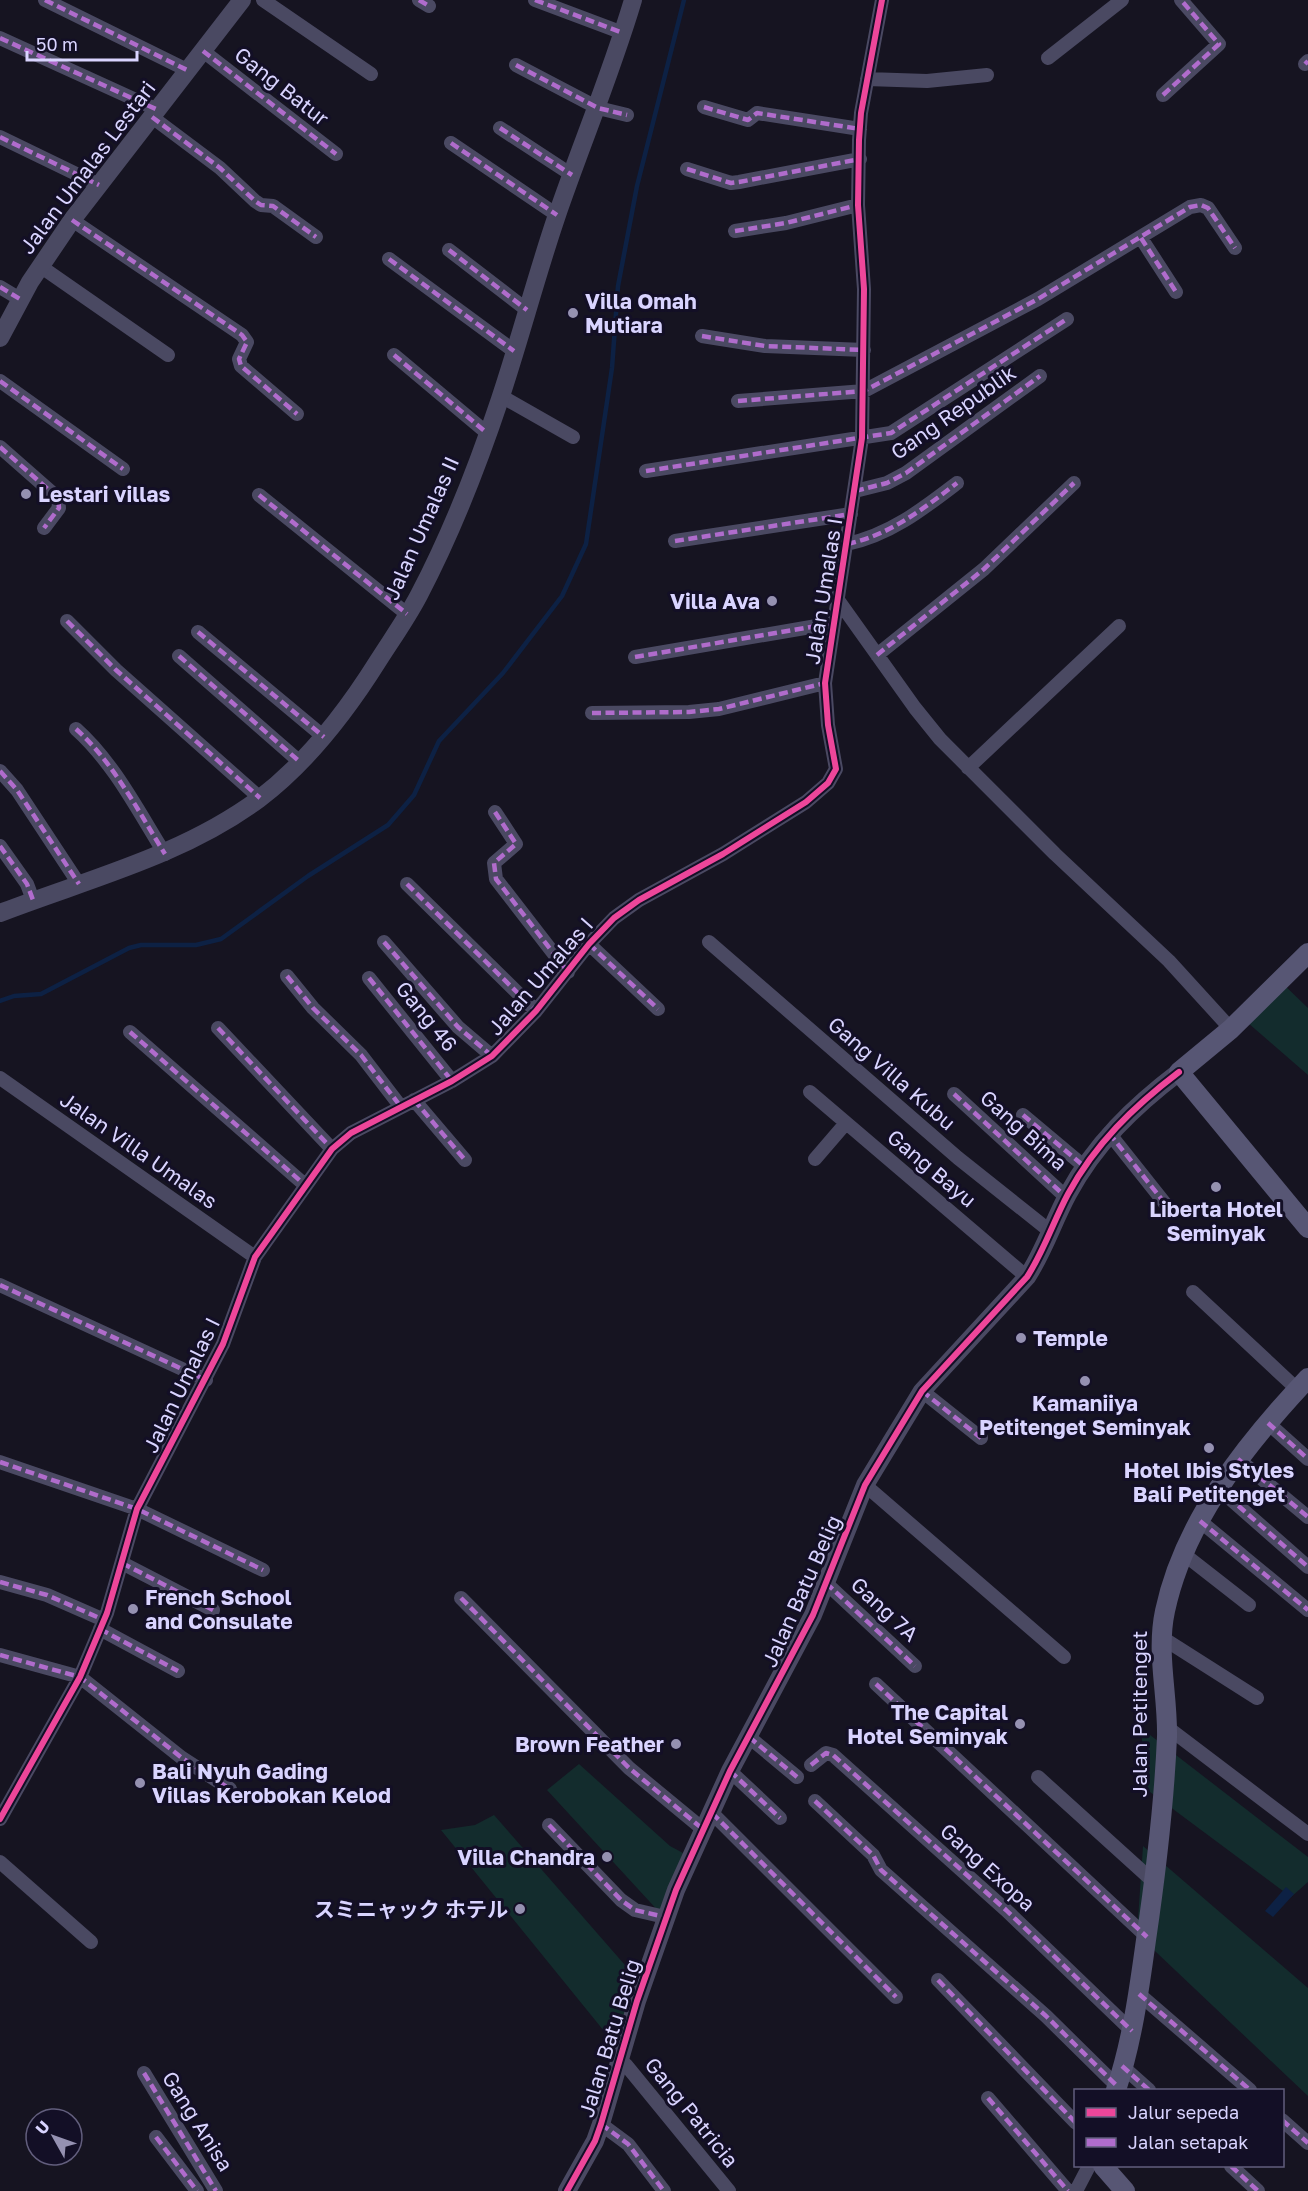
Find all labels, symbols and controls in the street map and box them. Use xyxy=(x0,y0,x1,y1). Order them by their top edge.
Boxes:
scale bar xyxy=(27,24,136,62)
text: 50 m xyxy=(36,33,78,55)
street label: Gang Batur xyxy=(230,41,334,131)
street label: Jalan Umalas Lestari xyxy=(13,75,161,259)
place label: Villa Omah Mutiara xyxy=(585,288,697,338)
marker: Villa Omah Mutiara xyxy=(566,306,580,320)
street label: Gang Republik xyxy=(885,359,1021,465)
street label: Jalan Umalas II xyxy=(378,452,464,604)
place label: Lestari villas xyxy=(38,481,170,507)
marker: Lestari villas xyxy=(19,487,33,501)
street label: Jalan Umalas I xyxy=(799,516,847,666)
place label: Villa Ava xyxy=(670,588,760,614)
marker: Villa Ava xyxy=(765,594,779,608)
street label: Jalan Umalas I xyxy=(482,912,598,1040)
street label: Gang 46 xyxy=(391,975,463,1057)
street label: Gang Villa Kubu xyxy=(823,1011,961,1135)
street label: Gang Bima xyxy=(975,1084,1073,1176)
street label: Jalan Villa Umalas xyxy=(55,1086,223,1214)
street label: Gang Bayu xyxy=(882,1123,982,1213)
marker: Liberta Hotel Seminyak xyxy=(1209,1180,1223,1194)
place label: Liberta Hotel Seminyak xyxy=(1149,1196,1283,1246)
street label: Jalan Umalas I xyxy=(137,1313,225,1457)
place label: Temple xyxy=(1033,1325,1108,1351)
marker: Temple xyxy=(1014,1331,1028,1345)
marker: Kamaniiya Petitenget Seminyak xyxy=(1078,1374,1092,1388)
place label: Kamaniiya Petitenget Seminyak xyxy=(979,1390,1191,1440)
marker: Hotel Ibis Styles Bali Petitenget xyxy=(1202,1441,1216,1455)
place label: Hotel Ibis Styles Bali Petitenget xyxy=(1124,1457,1294,1507)
street label: Jalan Batu Belig xyxy=(756,1511,846,1671)
street label: Gang 7A xyxy=(846,1571,924,1647)
place label: French School and Consulate xyxy=(145,1584,293,1634)
marker: French School and Consulate xyxy=(126,1602,140,1616)
street label: Jalan Petitenget xyxy=(1126,1630,1152,1798)
place label: The Capital Hotel Seminyak xyxy=(847,1699,1008,1749)
marker: The Capital Hotel Seminyak xyxy=(1013,1717,1027,1731)
place label: Brown Feather xyxy=(515,1731,664,1757)
marker: Brown Feather xyxy=(669,1737,683,1751)
place label: Bali Nyuh Gading Villas Kerobokan Kelod xyxy=(152,1758,391,1808)
marker: Bali Nyuh Gading Villas Kerobokan Kelod xyxy=(133,1776,147,1790)
street label: Gang Exopa xyxy=(935,1817,1041,1917)
place label: Villa Chandra xyxy=(457,1844,595,1870)
marker: Villa Chandra xyxy=(600,1850,614,1864)
place label: スミニャック ホテル xyxy=(314,1896,508,1922)
marker: スミニャック ホテル xyxy=(513,1902,527,1916)
street label: Jalan Batu Belig xyxy=(573,1956,645,2120)
street label: Gang Patricia xyxy=(640,2052,744,2172)
street label: Gang Anisa xyxy=(157,2066,239,2176)
legend xyxy=(1074,2089,1284,2167)
text: Jalur sepeda xyxy=(1128,2101,1239,2123)
north arrow xyxy=(24,2107,84,2167)
text: U xyxy=(31,2116,54,2138)
text: Jalan setapak xyxy=(1128,2131,1248,2153)

